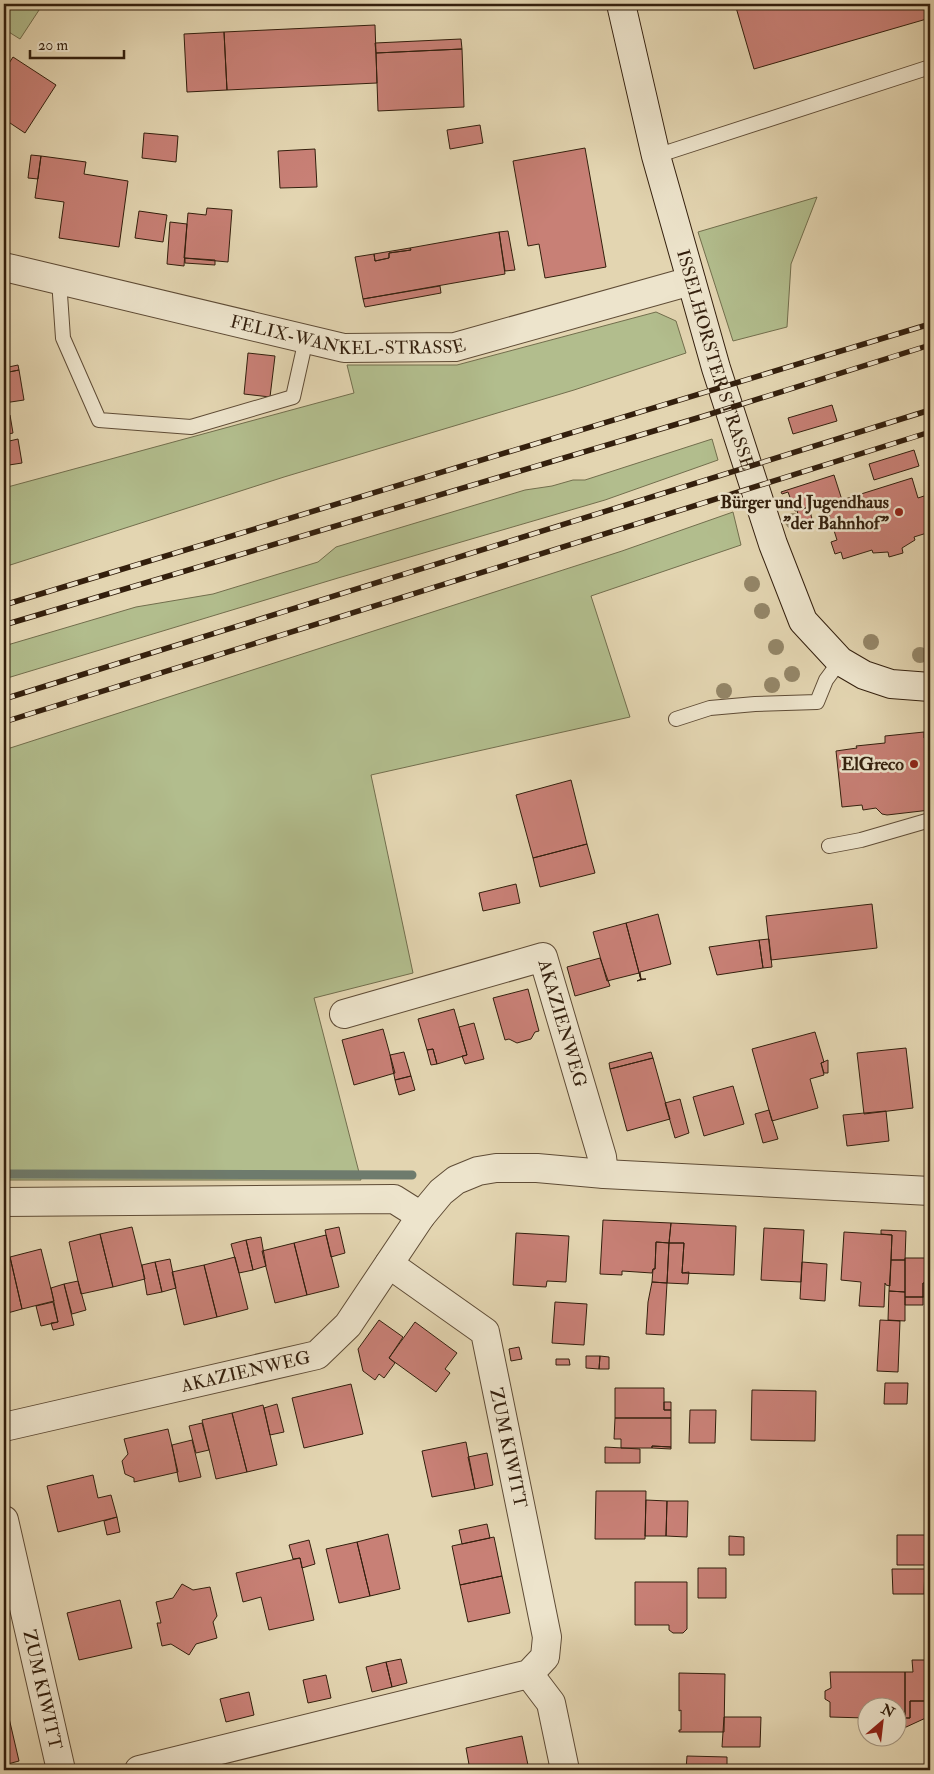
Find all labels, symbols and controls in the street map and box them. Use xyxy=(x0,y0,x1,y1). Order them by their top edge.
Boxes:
scale bar xyxy=(30,28,124,60)
text: 20 m xyxy=(38,36,68,55)
street label: ISSELHORSTER STRASSE xyxy=(671,247,760,473)
street label: FELIX-WANKEL-STRASSE xyxy=(228,310,468,360)
place label: Bürger und Jugendhaus "der Bahnhof" xyxy=(720,491,889,535)
marker: Bürger und Jugendhaus "der Bahnhof" xyxy=(893,506,905,518)
place label: ElGreco xyxy=(841,753,904,776)
marker: ElGreco xyxy=(908,758,920,770)
street label: AKAZIENWEG xyxy=(533,956,592,1090)
street label: AKAZIENWEG xyxy=(178,1345,312,1398)
street label: ZUM KIWITT xyxy=(484,1386,532,1511)
street label: ZUM KIWITT xyxy=(18,1627,68,1752)
north arrow xyxy=(856,1696,906,1746)
text: N xyxy=(877,1700,898,1722)

